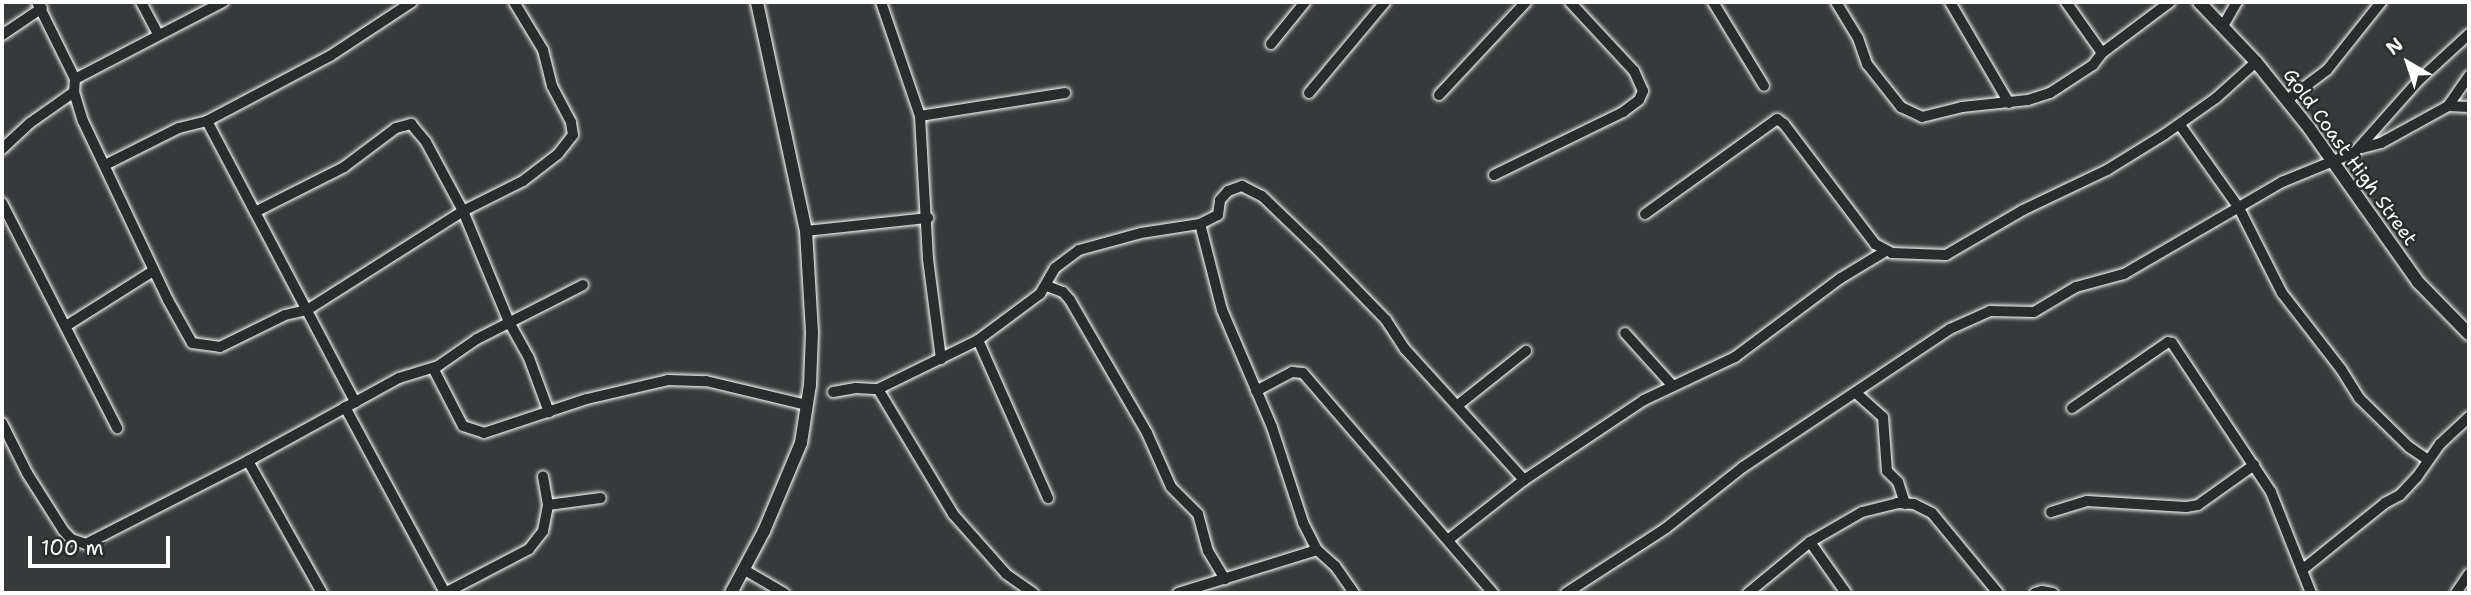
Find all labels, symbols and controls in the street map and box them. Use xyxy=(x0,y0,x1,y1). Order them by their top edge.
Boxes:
north arrow xyxy=(2373,28,2443,98)
text: N xyxy=(2381,32,2408,61)
street label: Gold Coast High Street xyxy=(2278,64,2422,250)
scale bar xyxy=(32,522,173,566)
text: 100 m xyxy=(41,534,104,562)

